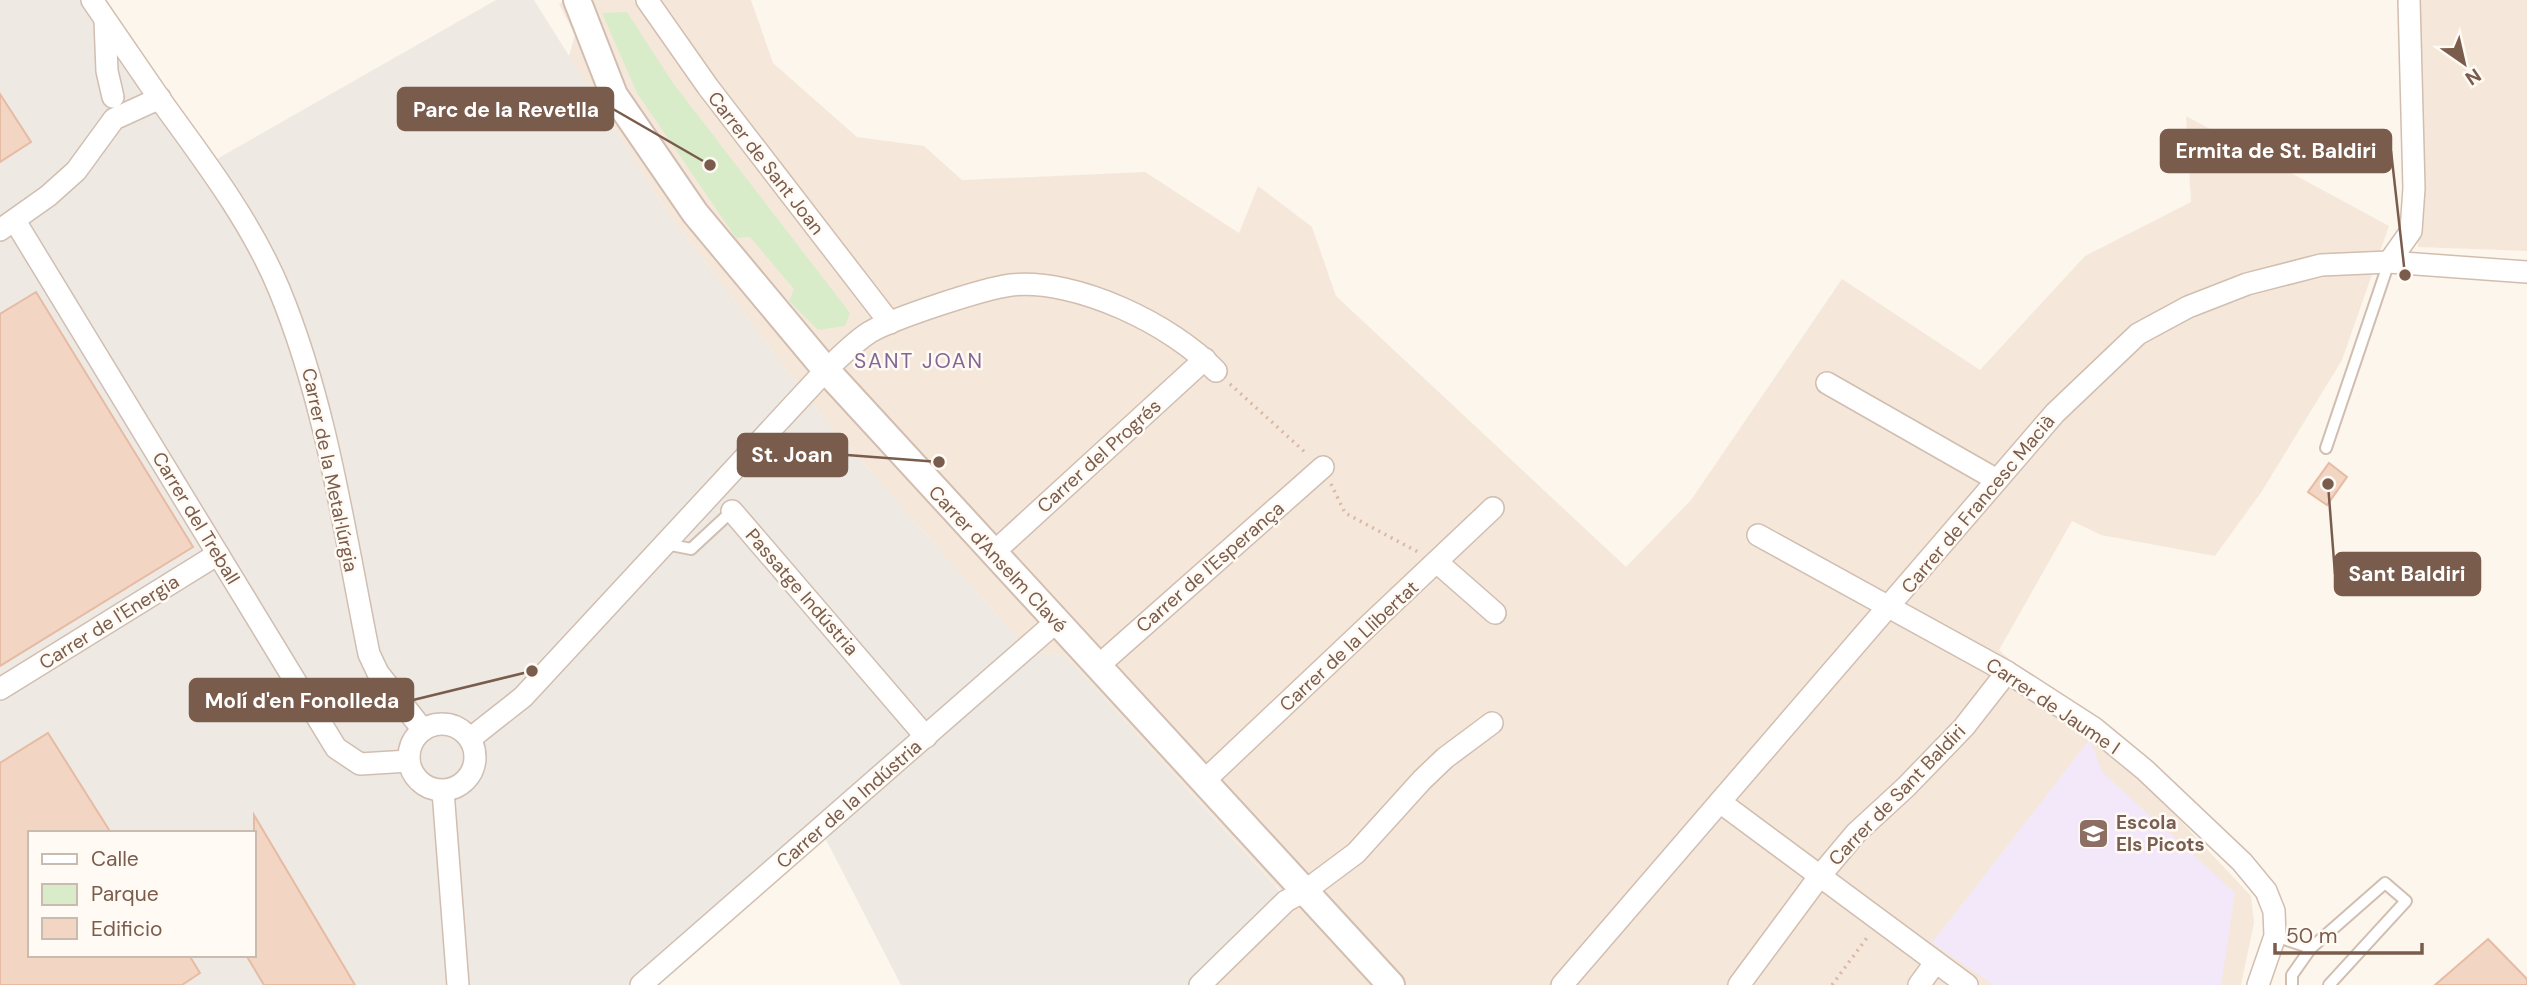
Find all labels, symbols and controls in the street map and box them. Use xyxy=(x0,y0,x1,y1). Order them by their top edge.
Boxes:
north arrow xyxy=(2429,28,2499,98)
text: N xyxy=(2460,62,2486,91)
street label: Carrer de Sant Joan xyxy=(702,86,830,240)
callout: Parc de la Revetlla xyxy=(398,88,613,130)
text: Parc de la Revetlla xyxy=(413,96,599,124)
callout: Ermita de St. Baldiri xyxy=(2161,130,2391,172)
text: Ermita de St. Baldiri xyxy=(2175,137,2377,165)
district label: SANT JOAN xyxy=(854,347,984,375)
street label: Carrer de la Metal·lúrgia xyxy=(296,366,364,574)
street label: Carrer del Progrés xyxy=(1032,394,1166,518)
street label: Carrer de Francesc Macià xyxy=(1896,409,2060,599)
callout: St. Joan xyxy=(738,434,847,476)
text: St. Joan xyxy=(751,441,833,469)
street label: Carrer del Treball xyxy=(147,447,245,589)
street label: Carrer d'Anselm Clavé xyxy=(923,480,1073,638)
street label: Carrer de l'Esperança xyxy=(1131,496,1289,638)
street label: Passatge Indústria xyxy=(740,523,864,661)
callout: Sant Baldiri xyxy=(2335,553,2480,595)
text: Sant Baldiri xyxy=(2348,560,2466,588)
street label: Carrer de l'Energia xyxy=(34,569,184,675)
street label: Carrer de la Llibertat xyxy=(1274,575,1424,717)
street label: Carrer de Jaume I xyxy=(1981,652,2125,760)
callout: Molí d'en Fonolleda xyxy=(190,679,413,721)
text: Molí d'en Fonolleda xyxy=(205,687,399,715)
street label: Carrer de Sant Baldiri xyxy=(1823,719,1971,871)
street label: Carrer de la Indústria xyxy=(771,734,927,874)
place label: Escola Els Picots xyxy=(2116,810,2205,857)
school or university icon: Escola Els Picots xyxy=(2076,816,2110,850)
legend xyxy=(28,831,256,957)
text: Calle xyxy=(91,845,139,873)
text: Parque xyxy=(91,880,159,908)
scale bar xyxy=(2275,912,2422,956)
text: Edificio xyxy=(91,915,162,943)
text: 50 m xyxy=(2286,922,2337,950)

